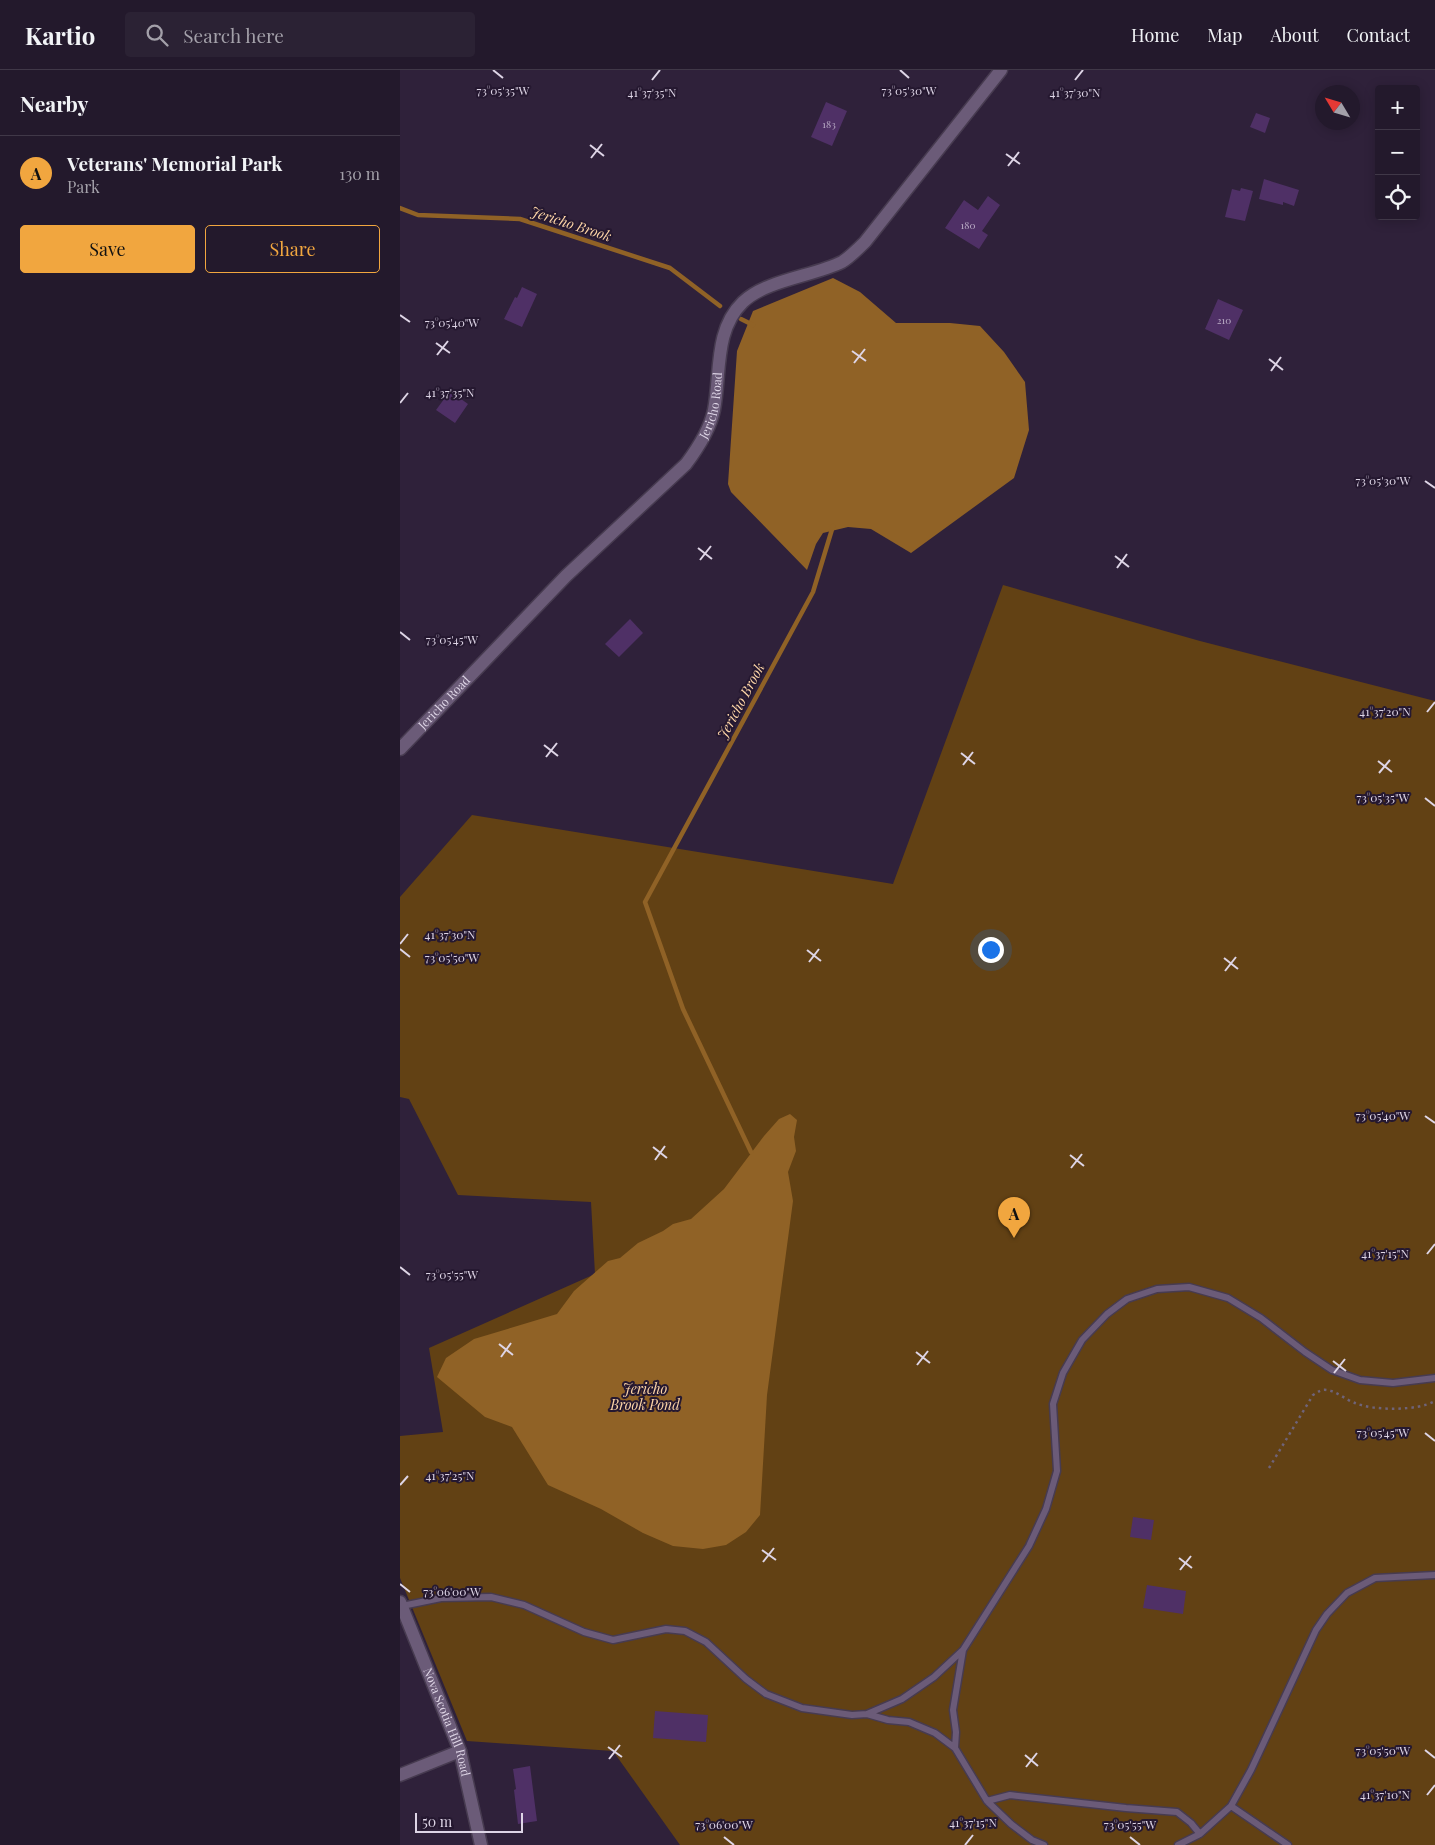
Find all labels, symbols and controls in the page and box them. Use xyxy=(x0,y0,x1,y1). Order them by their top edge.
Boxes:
search box xyxy=(125,12,475,57)
text: Kartio xyxy=(25,19,95,51)
icon: search xyxy=(143,21,171,49)
text: Search here xyxy=(183,22,284,48)
text: Home xyxy=(1131,23,1179,47)
text: Map xyxy=(1207,23,1242,47)
text: About xyxy=(1270,23,1319,47)
text: Contact xyxy=(1347,23,1410,47)
text: 73°05'35"W xyxy=(477,82,530,98)
text: 73°05'30"W xyxy=(882,82,937,98)
text: 41°37'35"N xyxy=(628,84,677,100)
text: 41°37'30"N xyxy=(1050,84,1101,100)
north arrow xyxy=(1315,85,1360,130)
map controls xyxy=(1375,85,1420,220)
button: + xyxy=(1375,85,1420,130)
text: Nearby xyxy=(20,89,89,117)
house number: 183 xyxy=(822,117,836,131)
button: − xyxy=(1375,130,1420,175)
text: Veterans' Memorial Park xyxy=(67,150,282,176)
text: A xyxy=(31,163,41,184)
text: 130 m xyxy=(339,163,380,184)
button: locate xyxy=(1375,175,1420,220)
text: Park xyxy=(67,176,100,197)
water label: Jericho Brook xyxy=(528,202,614,245)
house number: 180 xyxy=(961,218,975,232)
button: Save xyxy=(20,225,195,273)
button: Share xyxy=(205,225,380,273)
house number: 210 xyxy=(1217,313,1231,327)
text: 73°05'40"W xyxy=(425,314,479,330)
street label: Jericho Road xyxy=(695,371,725,442)
text: 41°37'35"N xyxy=(426,384,475,400)
text: 73°05'30"W xyxy=(1356,472,1411,488)
text: 73°05'45"W xyxy=(426,631,478,647)
water label: Jericho Brook xyxy=(713,659,769,742)
street label: Jericho Road xyxy=(413,672,473,733)
text: 41°37'20"N xyxy=(1359,703,1411,719)
text: 73°05'35"W xyxy=(1357,789,1410,805)
text: 41°37'30"N xyxy=(425,926,476,942)
your location xyxy=(978,937,1004,963)
text: 73°05'50"W xyxy=(425,949,479,965)
text: 73°05'40"W xyxy=(1356,1107,1410,1123)
pin: A xyxy=(998,1197,1030,1238)
text: 41°37'15"N xyxy=(1361,1245,1409,1261)
text: 73°05'55"W xyxy=(426,1266,478,1282)
water label: Jericho Brook Pond xyxy=(609,1379,680,1414)
text: 73°05'45"W xyxy=(1357,1424,1409,1440)
text: 41°37'25"N xyxy=(425,1467,475,1483)
text: 73°06'00"W xyxy=(423,1583,481,1599)
street label: Nova Scotia Hill Road xyxy=(420,1665,474,1778)
text: 73°05'50"W xyxy=(1356,1742,1410,1758)
text: 41°37'10"N xyxy=(1360,1786,1410,1802)
scale bar xyxy=(415,1810,522,1833)
text: 50 m xyxy=(422,1812,452,1831)
text: 41°37'15"N xyxy=(949,1814,997,1830)
text: 73°06'00"W xyxy=(695,1816,753,1832)
text: 73°05'55"W xyxy=(1104,1816,1156,1832)

